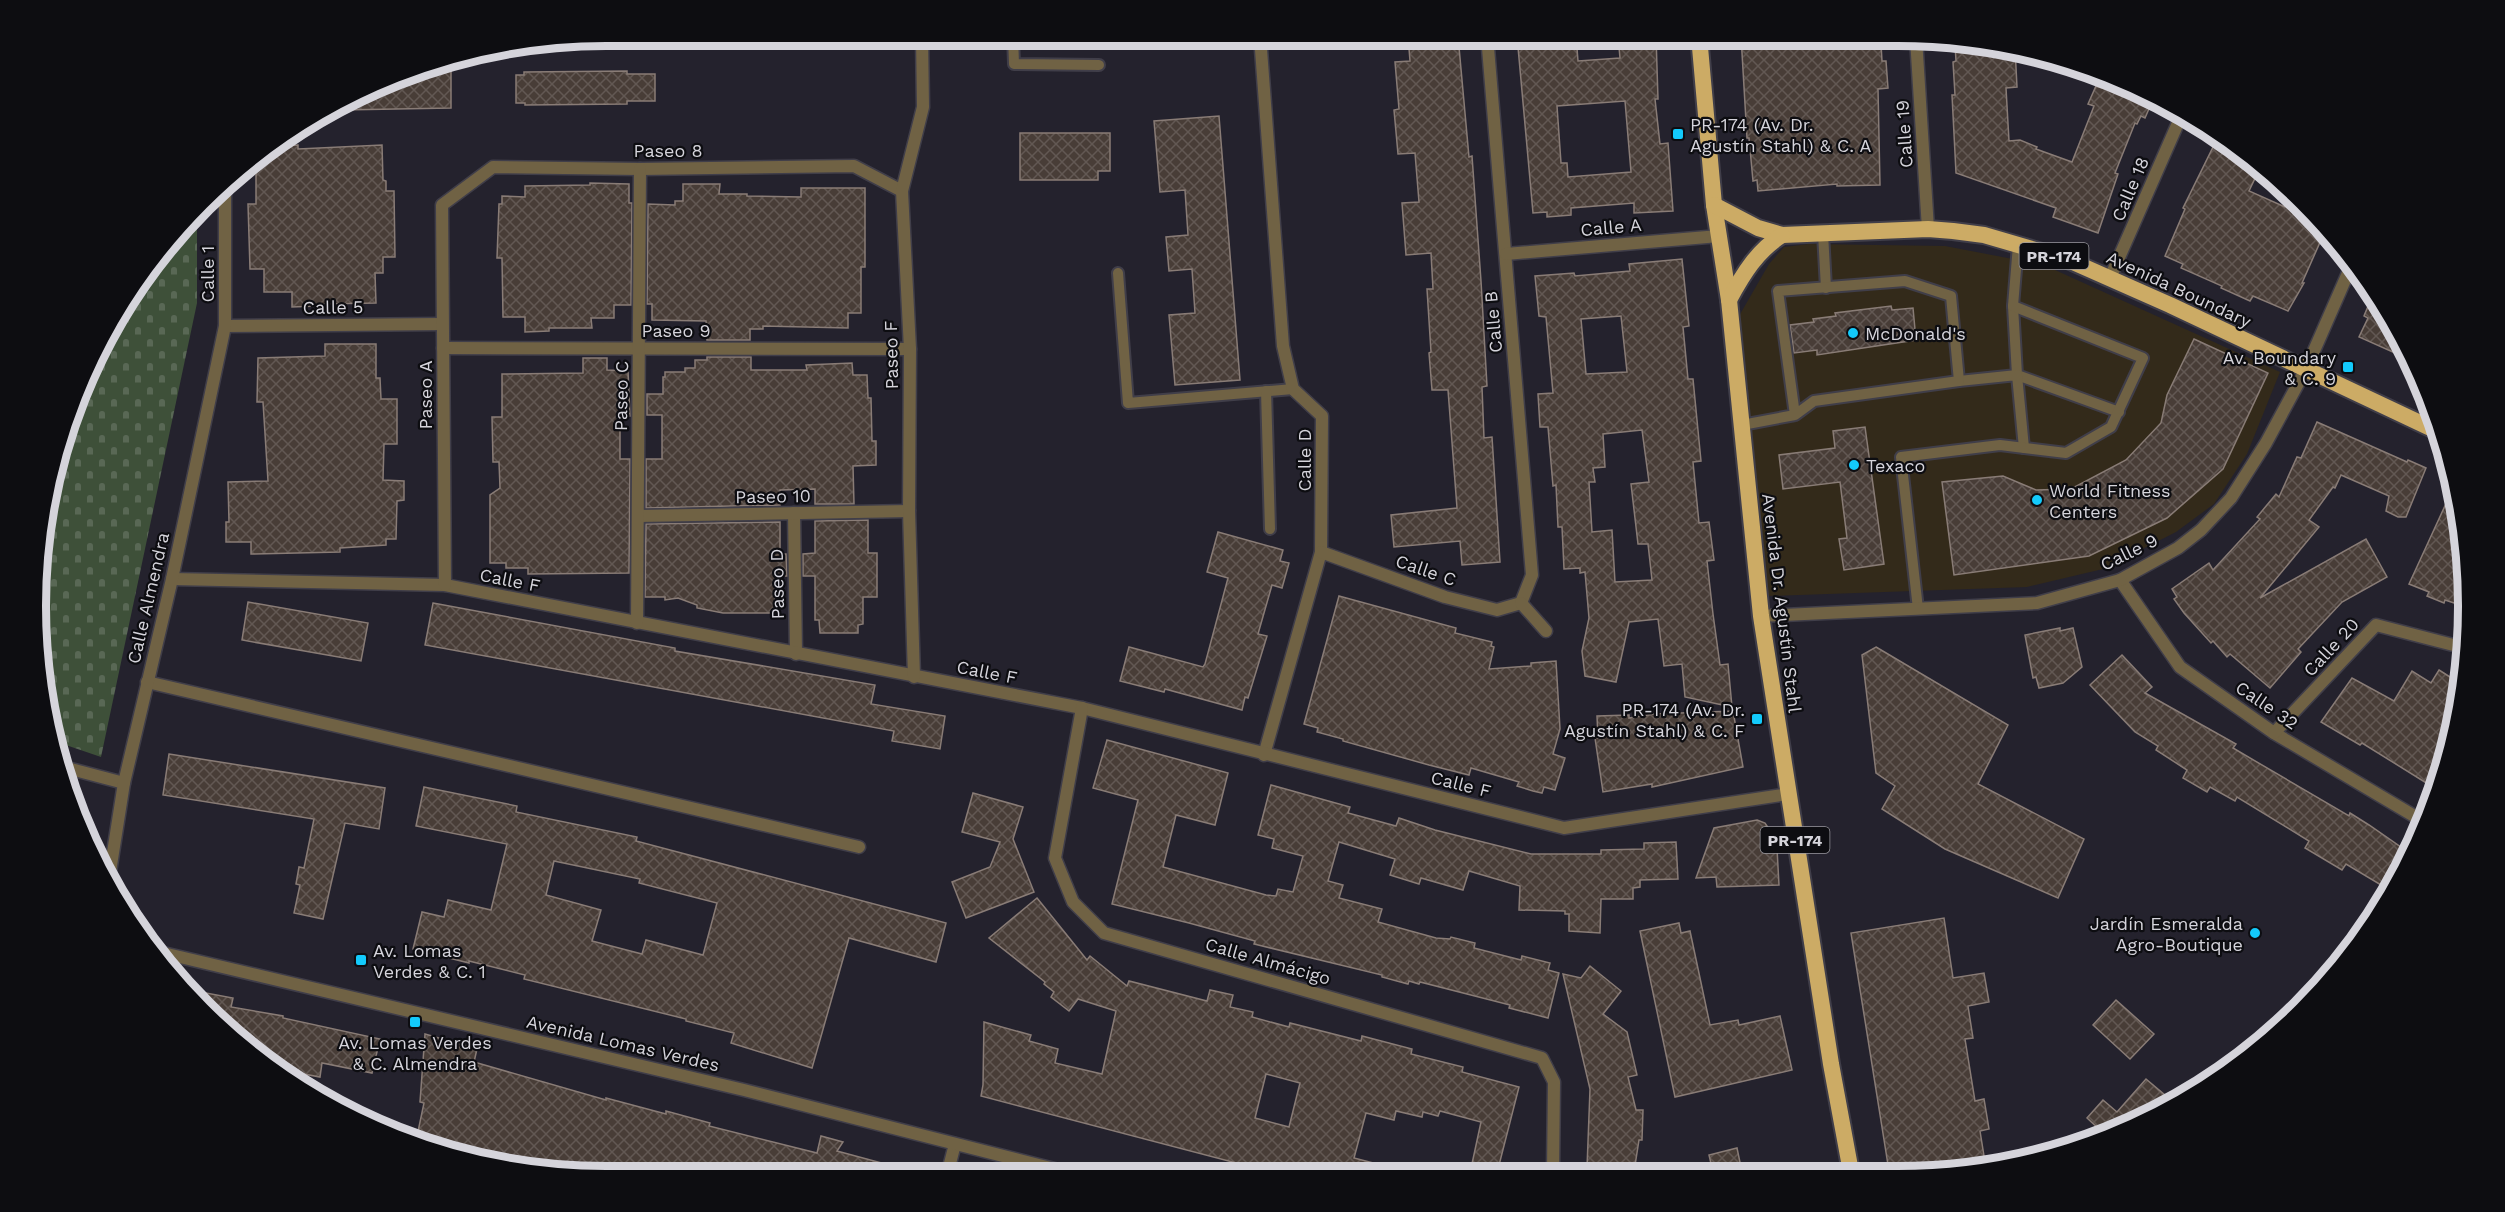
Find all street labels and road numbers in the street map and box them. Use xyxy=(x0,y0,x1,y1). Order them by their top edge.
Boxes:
street label: Calle 19 xyxy=(1891,99,1917,169)
street label: Paseo 8 xyxy=(633,140,703,161)
street label: Calle 18 xyxy=(2107,154,2153,224)
street label: Calle A xyxy=(1580,214,1643,240)
road number: PR-174 xyxy=(2020,243,2088,269)
street label: Calle 1 xyxy=(197,246,218,302)
street label: Avenida Boundary xyxy=(2103,246,2255,332)
street label: Calle B xyxy=(1480,290,1506,354)
street label: Calle 5 xyxy=(303,296,363,318)
street label: Paseo 9 xyxy=(641,320,711,341)
street label: Paseo F xyxy=(880,320,902,390)
street label: Paseo A xyxy=(415,360,436,430)
street label: Paseo C xyxy=(610,361,632,431)
street label: Calle D xyxy=(1294,428,1315,492)
street label: Paseo 10 xyxy=(735,485,811,507)
street label: Avenida Dr. Agustín Stahl xyxy=(1758,492,1806,714)
street label: Calle 9 xyxy=(2097,529,2161,575)
street label: Calle Almendra xyxy=(123,530,173,666)
street label: Paseo D xyxy=(766,548,788,620)
street label: Calle C xyxy=(1393,550,1459,590)
street label: Calle F xyxy=(478,564,542,596)
street label: Calle 20 xyxy=(2299,614,2363,680)
street label: Calle F xyxy=(955,656,1019,688)
street label: Calle 32 xyxy=(2232,676,2302,734)
street label: Calle F xyxy=(1429,766,1493,802)
road number: PR-174 xyxy=(1760,827,1830,853)
street label: Calle Almácigo xyxy=(1203,933,1333,989)
street label: Avenida Lomas Verdes xyxy=(525,1011,721,1075)

